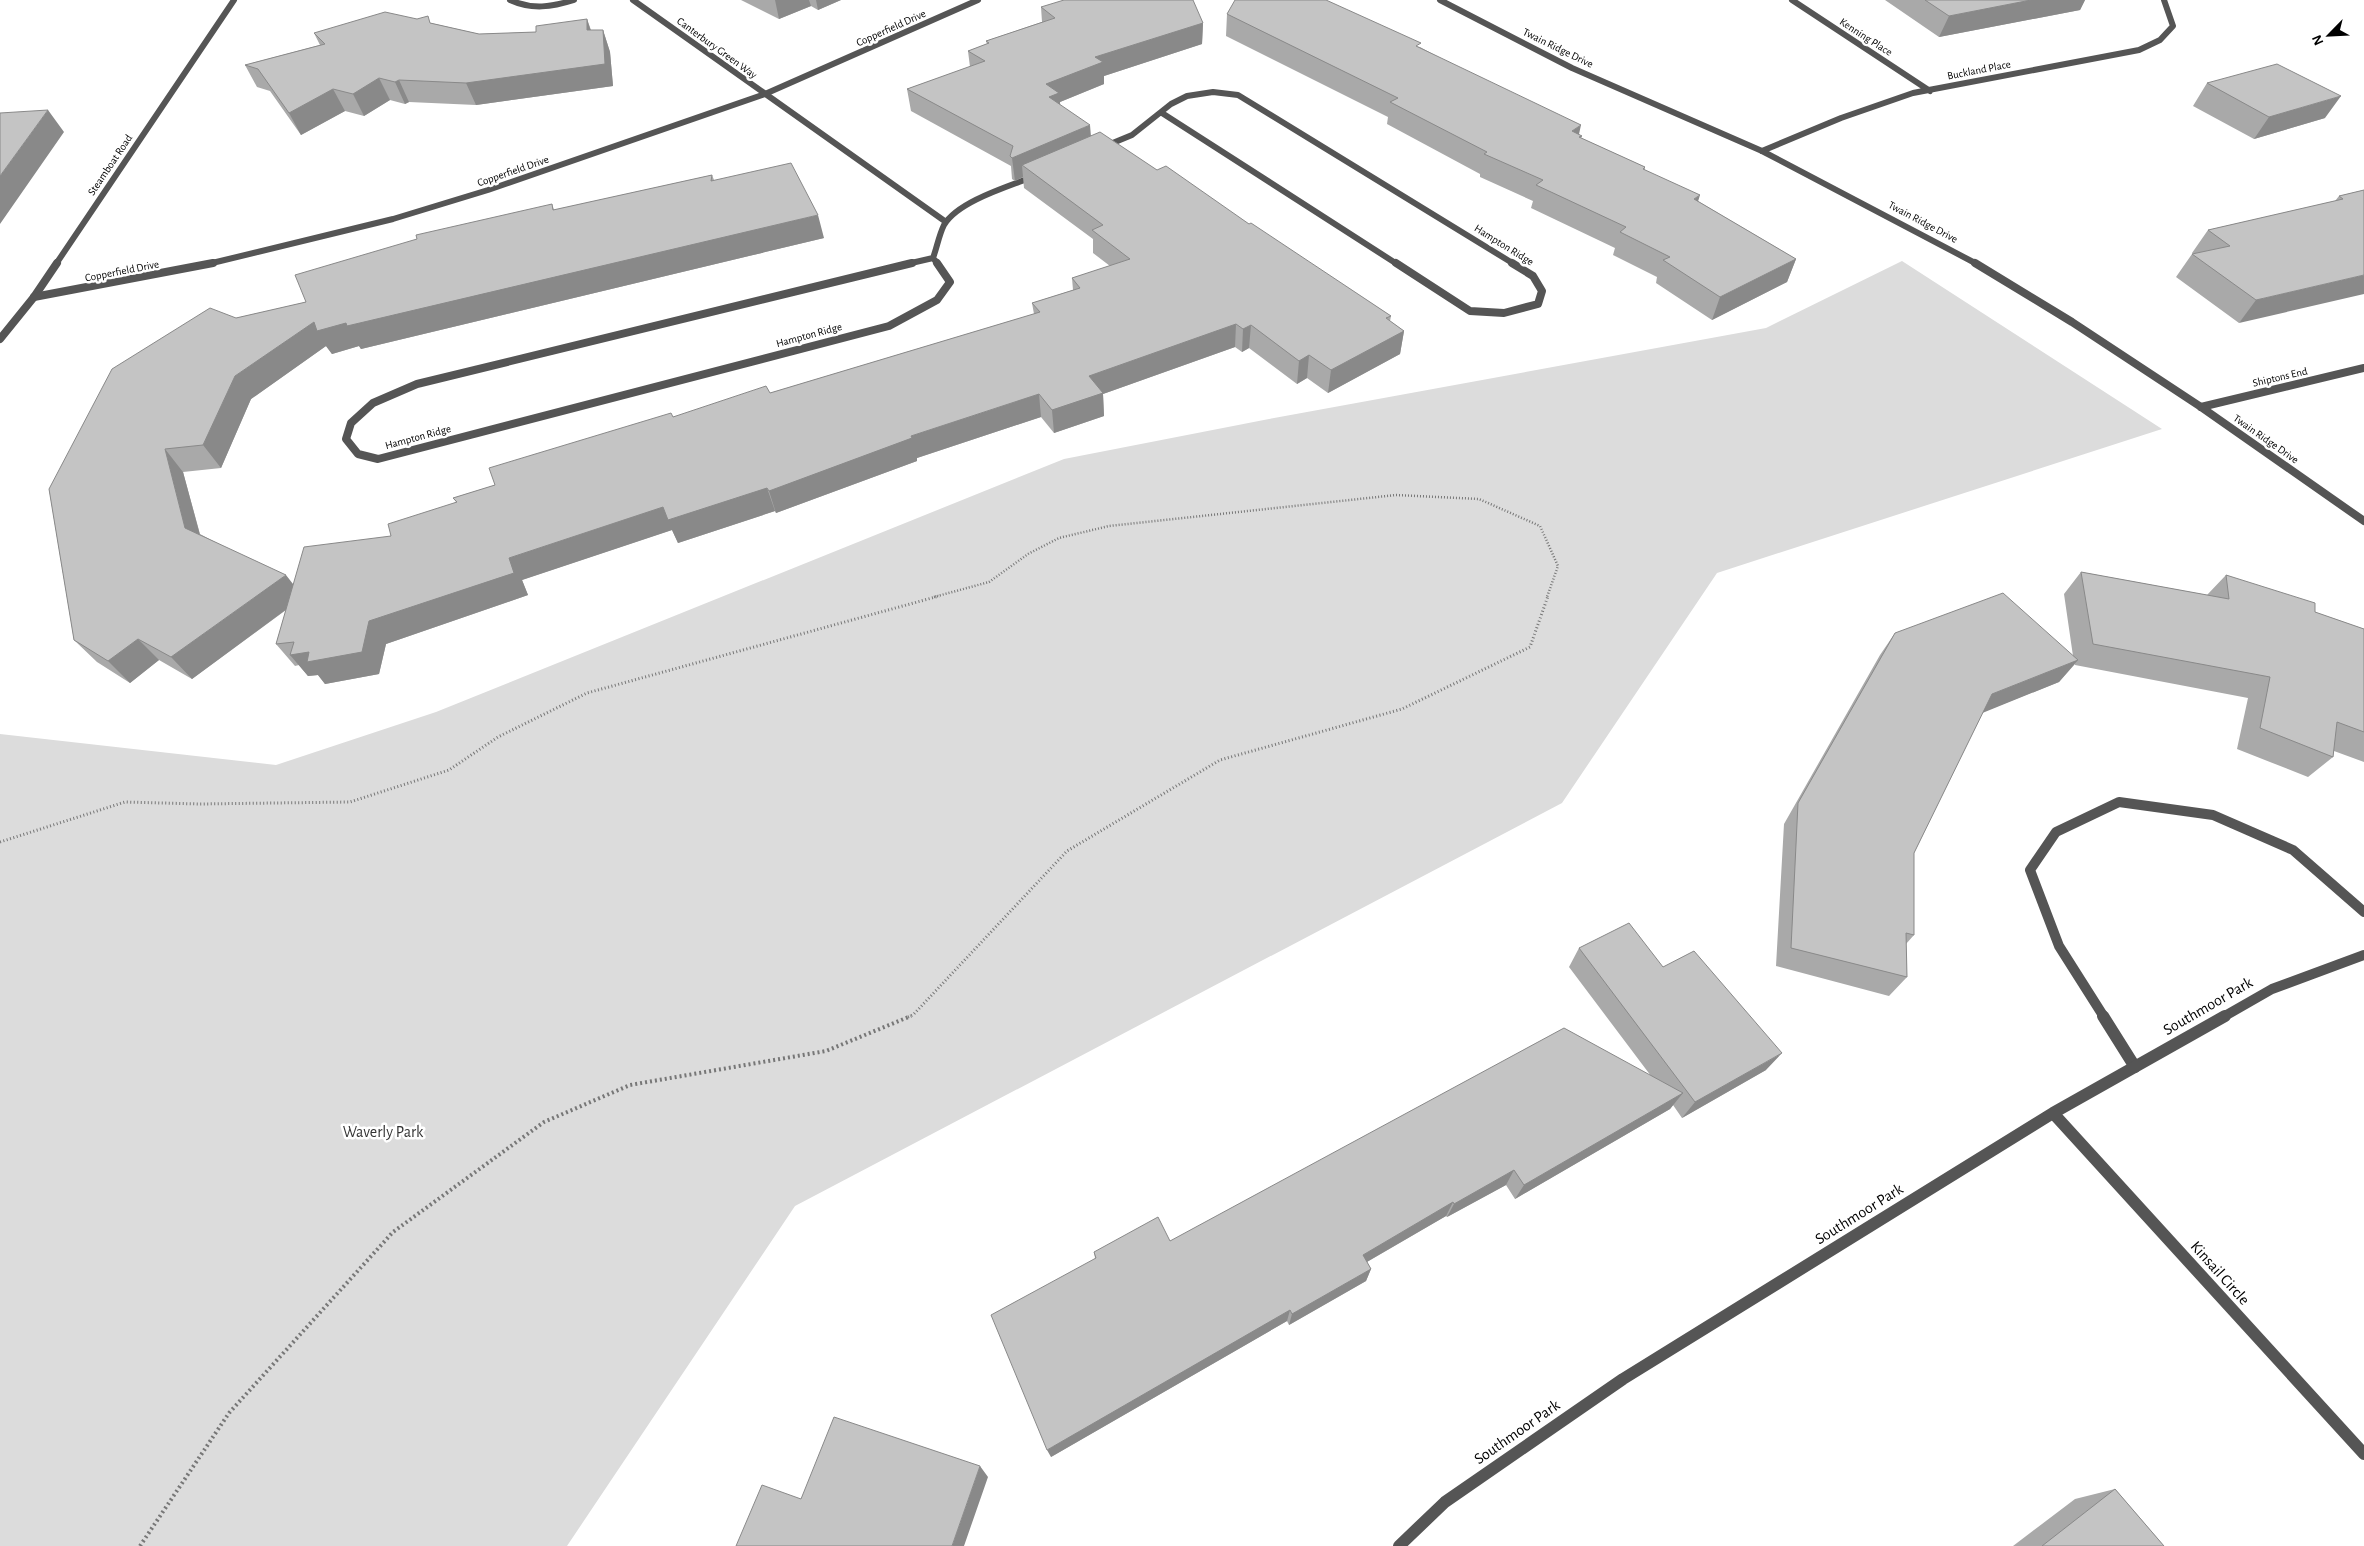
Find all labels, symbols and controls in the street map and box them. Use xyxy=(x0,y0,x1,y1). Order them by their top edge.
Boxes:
street label: Copperfield Drive xyxy=(854,8,928,48)
north arrow xyxy=(2304,10,2354,60)
street label: Canterbury Green Way xyxy=(675,15,759,81)
street label: Kenning Place xyxy=(1838,16,1894,58)
street label: Twain Ridge Drive xyxy=(1521,26,1595,70)
text: N xyxy=(2310,33,2326,47)
street label: Buckland Place xyxy=(1946,58,2012,82)
street label: Steamboat Road xyxy=(86,132,135,197)
street label: Copperfield Drive xyxy=(476,154,550,188)
street label: Twain Ridge Drive xyxy=(1887,199,1959,245)
street label: Hampton Ridge xyxy=(1472,222,1536,268)
street label: Copperfield Drive xyxy=(84,258,160,284)
street label: Hampton Ridge xyxy=(775,321,843,349)
street label: Shiptons End xyxy=(2252,365,2309,389)
street label: Twain Ridge Drive xyxy=(2231,412,2301,466)
street label: Hampton Ridge xyxy=(384,423,452,451)
street label: Southmoor Park xyxy=(2161,974,2256,1038)
park label: Waverly Park xyxy=(343,1124,424,1141)
street label: Southmoor Park xyxy=(1812,1180,1906,1247)
street label: Kinsail Circle xyxy=(2187,1238,2253,1308)
street label: Southmoor Park xyxy=(1471,1396,1563,1467)

